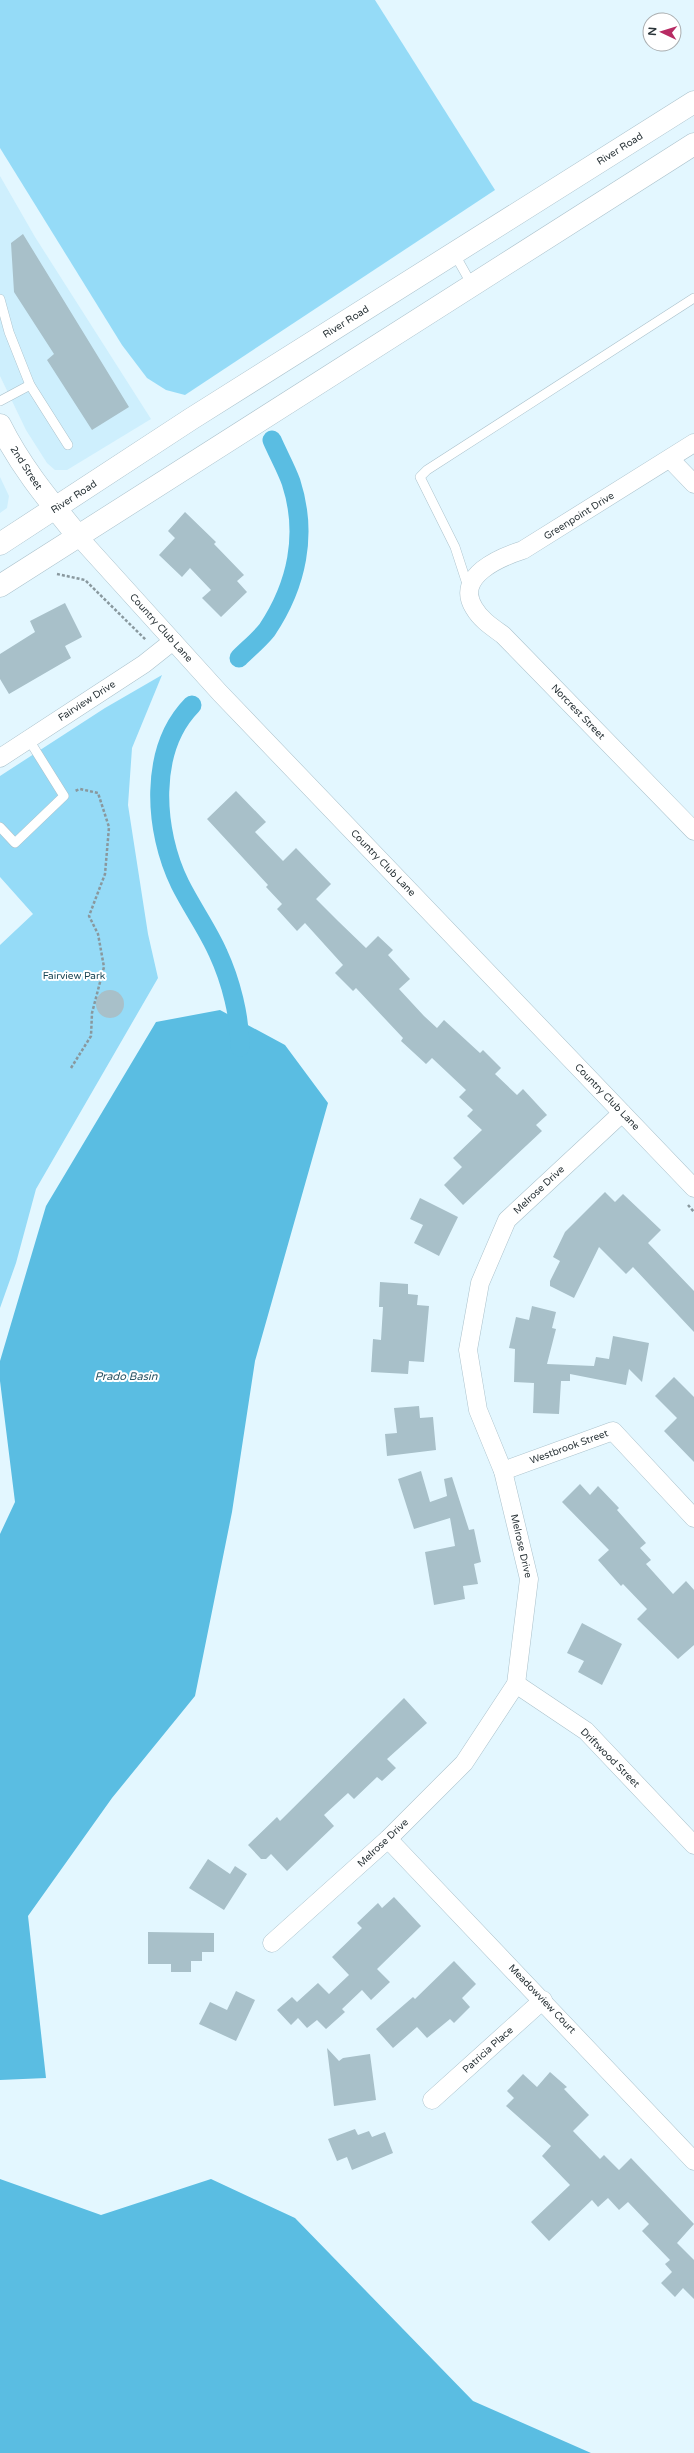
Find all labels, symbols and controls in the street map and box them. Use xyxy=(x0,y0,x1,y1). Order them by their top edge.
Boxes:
north arrow xyxy=(642,12,682,52)
text: N xyxy=(646,26,659,36)
street label: River Road xyxy=(595,130,645,168)
street label: River Road xyxy=(321,303,371,341)
street label: 2nd Street xyxy=(7,444,45,492)
street label: River Road xyxy=(49,478,99,516)
street label: Greenpoint Drive xyxy=(542,489,617,542)
street label: Country Club Lane xyxy=(127,591,195,665)
street label: Fairview Drive xyxy=(56,678,118,724)
street label: Norcrest Street xyxy=(549,682,607,742)
street label: Country Club Lane xyxy=(348,827,418,899)
park label: Fairview Park xyxy=(43,970,106,982)
street label: Country Club Lane xyxy=(572,1061,642,1133)
street label: Melrose Drive xyxy=(511,1163,567,1217)
water label: Prado Basin xyxy=(95,1370,158,1383)
street label: Westbrook Street xyxy=(528,1427,610,1467)
street label: Melrose Drive xyxy=(508,1513,534,1579)
street label: Driftwood Street xyxy=(578,1726,642,1790)
street label: Melrose Drive xyxy=(355,1816,411,1870)
street label: Meadowview Court xyxy=(506,1962,578,2036)
street label: Patricia Place xyxy=(460,2024,516,2076)

